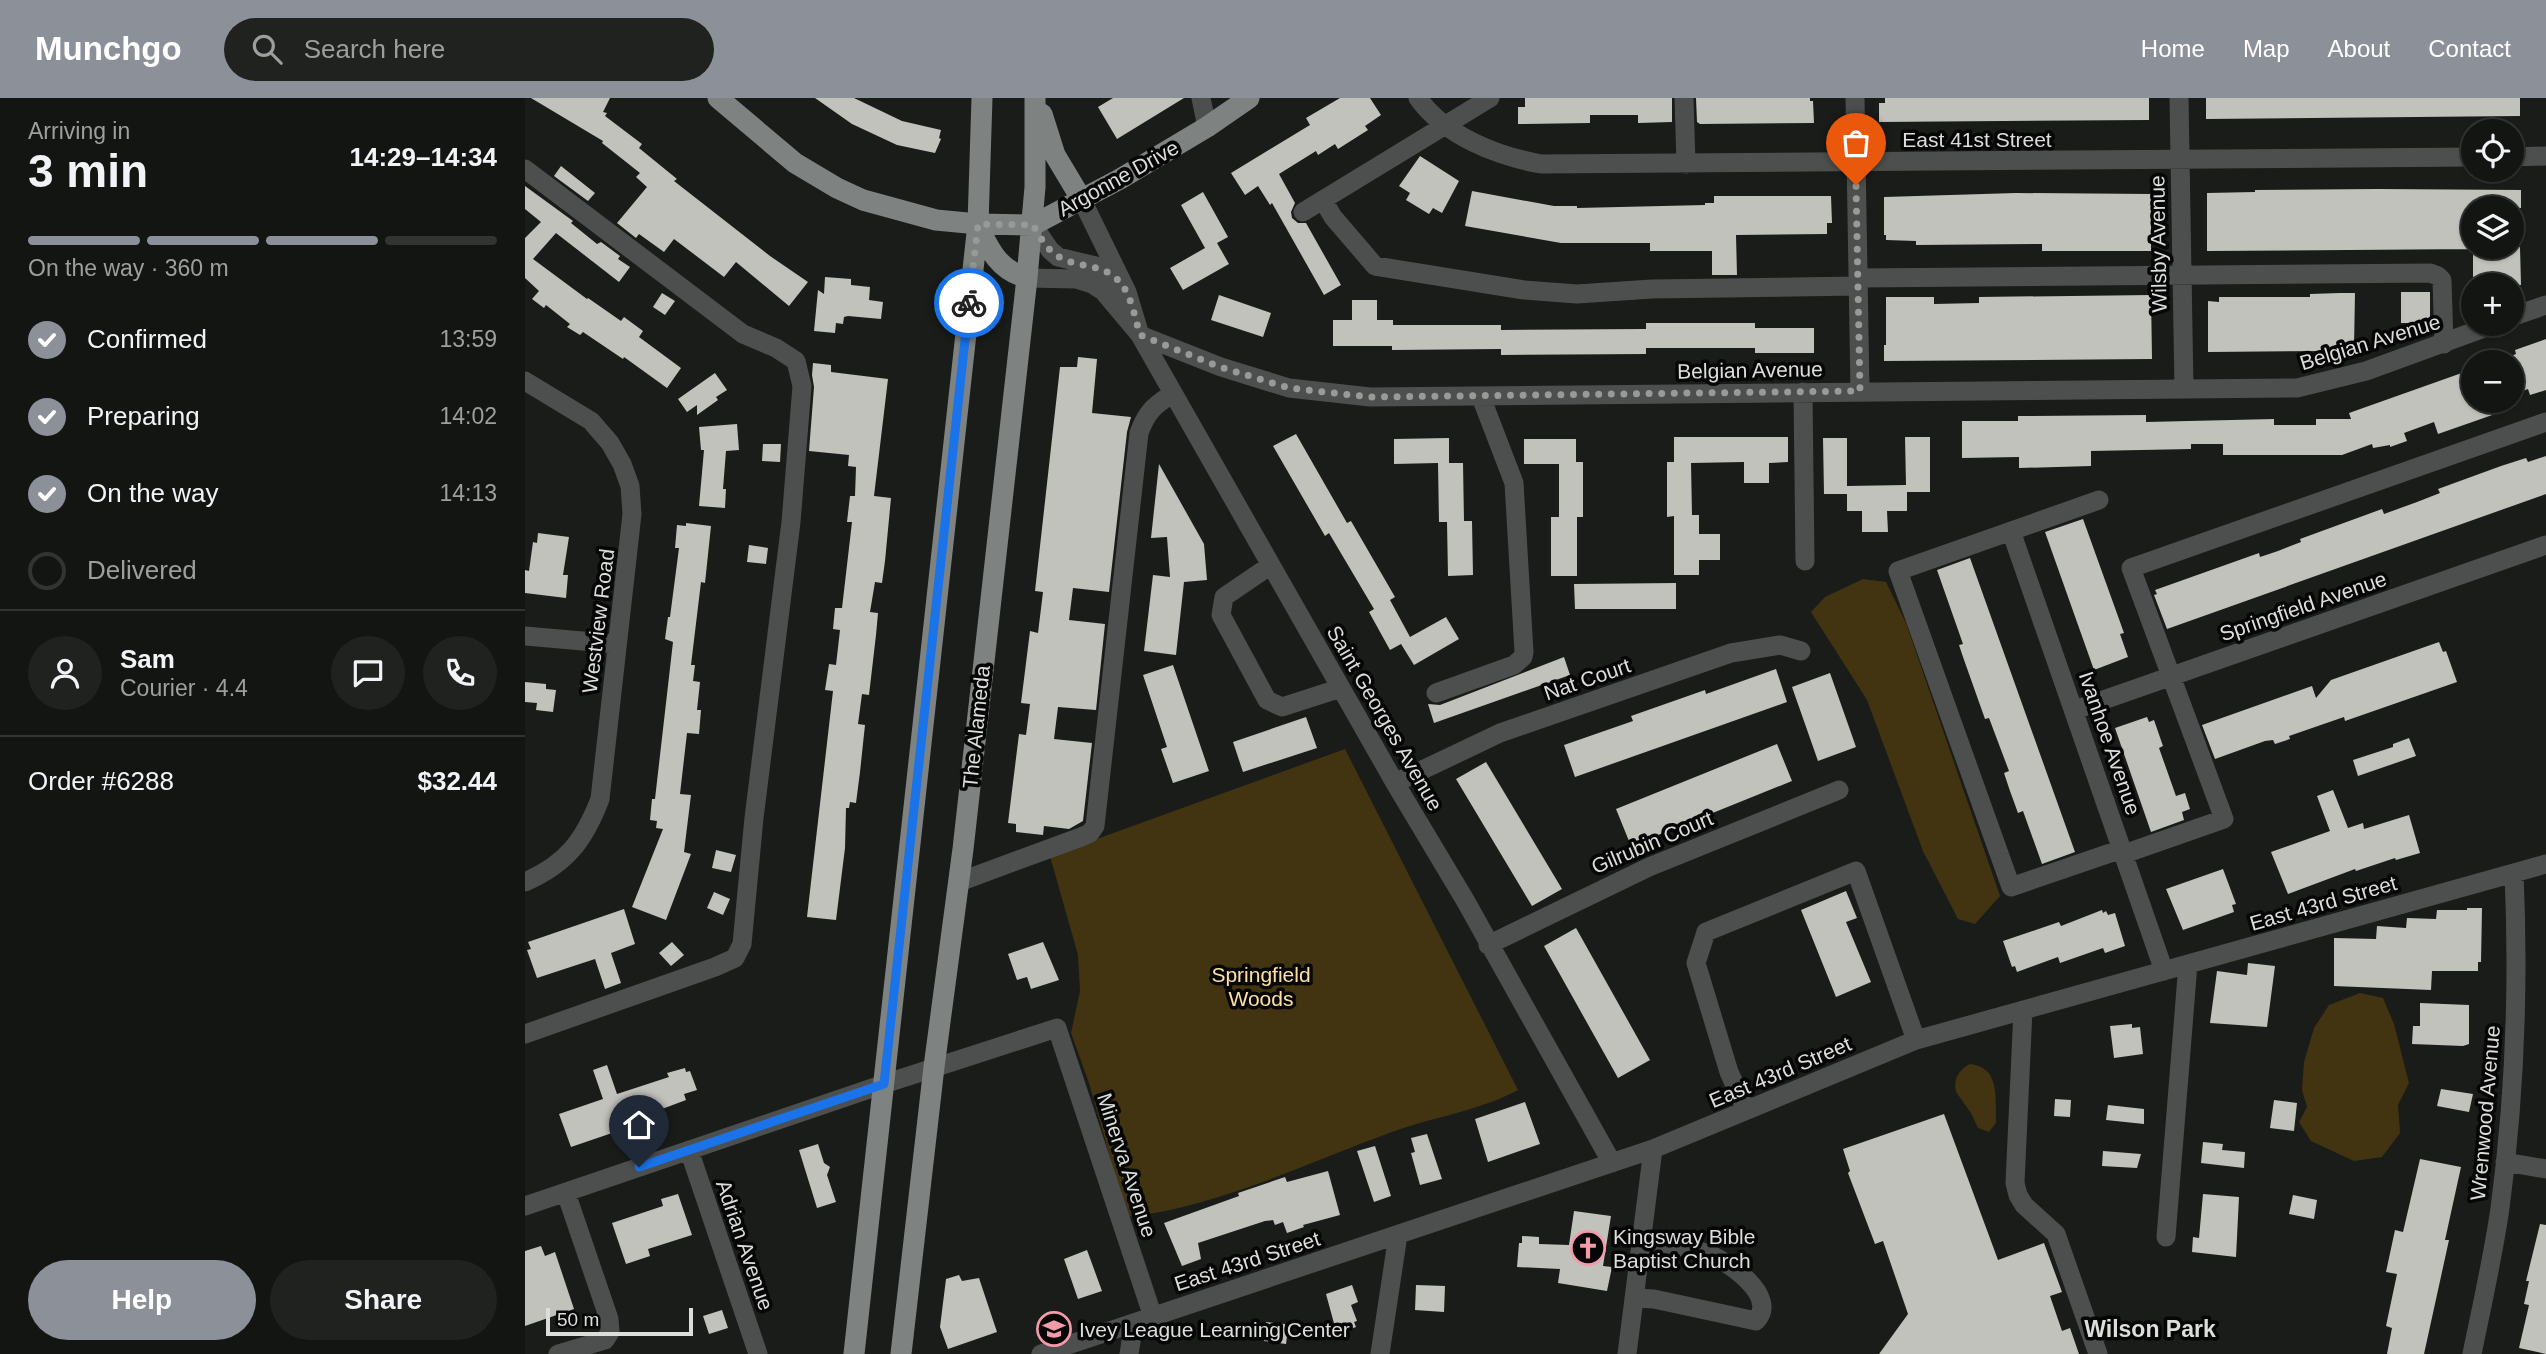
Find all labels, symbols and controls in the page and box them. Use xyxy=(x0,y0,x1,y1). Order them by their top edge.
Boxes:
search box xyxy=(224,18,714,81)
text: Munchgo xyxy=(35,30,182,67)
icon: search xyxy=(248,30,286,68)
text: Search here xyxy=(304,34,445,64)
text: Home xyxy=(2141,35,2205,62)
text: Map xyxy=(2243,35,2290,62)
text: About xyxy=(2328,35,2390,62)
text: Contact xyxy=(2428,35,2511,62)
pin xyxy=(1826,113,1886,185)
text: Arriving in xyxy=(28,118,130,144)
map controls xyxy=(2461,119,2524,413)
button: locate xyxy=(2461,119,2524,182)
icon: bag xyxy=(1837,124,1875,162)
street label: East 41st Street xyxy=(1902,128,2052,151)
street label: Argonne Drive xyxy=(1054,135,1182,221)
text: 14:29–14:34 xyxy=(350,142,497,172)
text: 3 min xyxy=(28,145,148,197)
street label: Wilsby Avenue xyxy=(2145,175,2171,313)
button: layers xyxy=(2461,196,2524,259)
text: On the way · 360 m xyxy=(28,255,229,281)
courier xyxy=(934,268,1004,338)
button: + xyxy=(2461,273,2524,336)
icon: bike xyxy=(950,284,988,322)
street label: Belgian Avenue xyxy=(2297,310,2443,374)
icon: check xyxy=(28,321,66,359)
text: Confirmed xyxy=(87,324,207,354)
text: 13:59 xyxy=(439,326,497,352)
button: − xyxy=(2461,350,2524,413)
street label: Belgian Avenue xyxy=(1677,357,1823,383)
icon: check xyxy=(28,398,66,436)
text: Preparing xyxy=(87,401,200,431)
text: 14:02 xyxy=(439,403,497,429)
icon: check xyxy=(28,475,66,513)
text: On the way xyxy=(87,478,219,508)
text: 14:13 xyxy=(439,480,497,506)
street label: Westview Road xyxy=(578,547,618,695)
text: Delivered xyxy=(87,555,197,585)
street label: Springfield Avenue xyxy=(2217,567,2389,645)
street label: Saint Georges Avenue xyxy=(1323,621,1447,815)
button: person xyxy=(28,636,102,710)
button: chat xyxy=(331,636,405,710)
button: phone xyxy=(423,636,497,710)
text: Sam xyxy=(120,644,175,674)
street label: Nat Court xyxy=(1541,653,1633,705)
street label: The Alameda xyxy=(958,664,994,790)
street label: Ivanhoe Avenue xyxy=(2075,668,2145,818)
text: Courier · 4.4 xyxy=(120,675,248,701)
text: Order #6288 xyxy=(28,766,174,796)
text: $32.44 xyxy=(417,766,497,796)
street label: Gilrubin Court xyxy=(1588,806,1716,878)
street label: East 43rd Street xyxy=(2247,871,2399,935)
park label: Springfield Woods xyxy=(1211,963,1311,1010)
street label: Wrenwood Avenue xyxy=(2466,1025,2504,1201)
street label: East 43rd Street xyxy=(1706,1032,1854,1112)
street label: Minerva Avenue xyxy=(1093,1090,1161,1240)
pin xyxy=(609,1095,669,1167)
icon: home xyxy=(620,1106,658,1144)
street label: Adrian Avenue xyxy=(712,1177,778,1313)
place label: Kingsway Bible Baptist Church xyxy=(1613,1225,1755,1272)
street label: East 43rd Street xyxy=(1171,1227,1323,1295)
church icon: Kingsway Bible Baptist Church xyxy=(1569,1229,1607,1267)
button: Help xyxy=(28,1260,256,1340)
button: Share xyxy=(270,1260,497,1340)
scale bar xyxy=(546,1305,693,1337)
text: 50 m xyxy=(557,1309,599,1330)
school or university icon: Ivey League Learning Center xyxy=(1035,1310,1073,1348)
district label: Wilson Park xyxy=(2084,1316,2216,1342)
place label: Ivey League Learning Center xyxy=(1079,1318,1350,1341)

